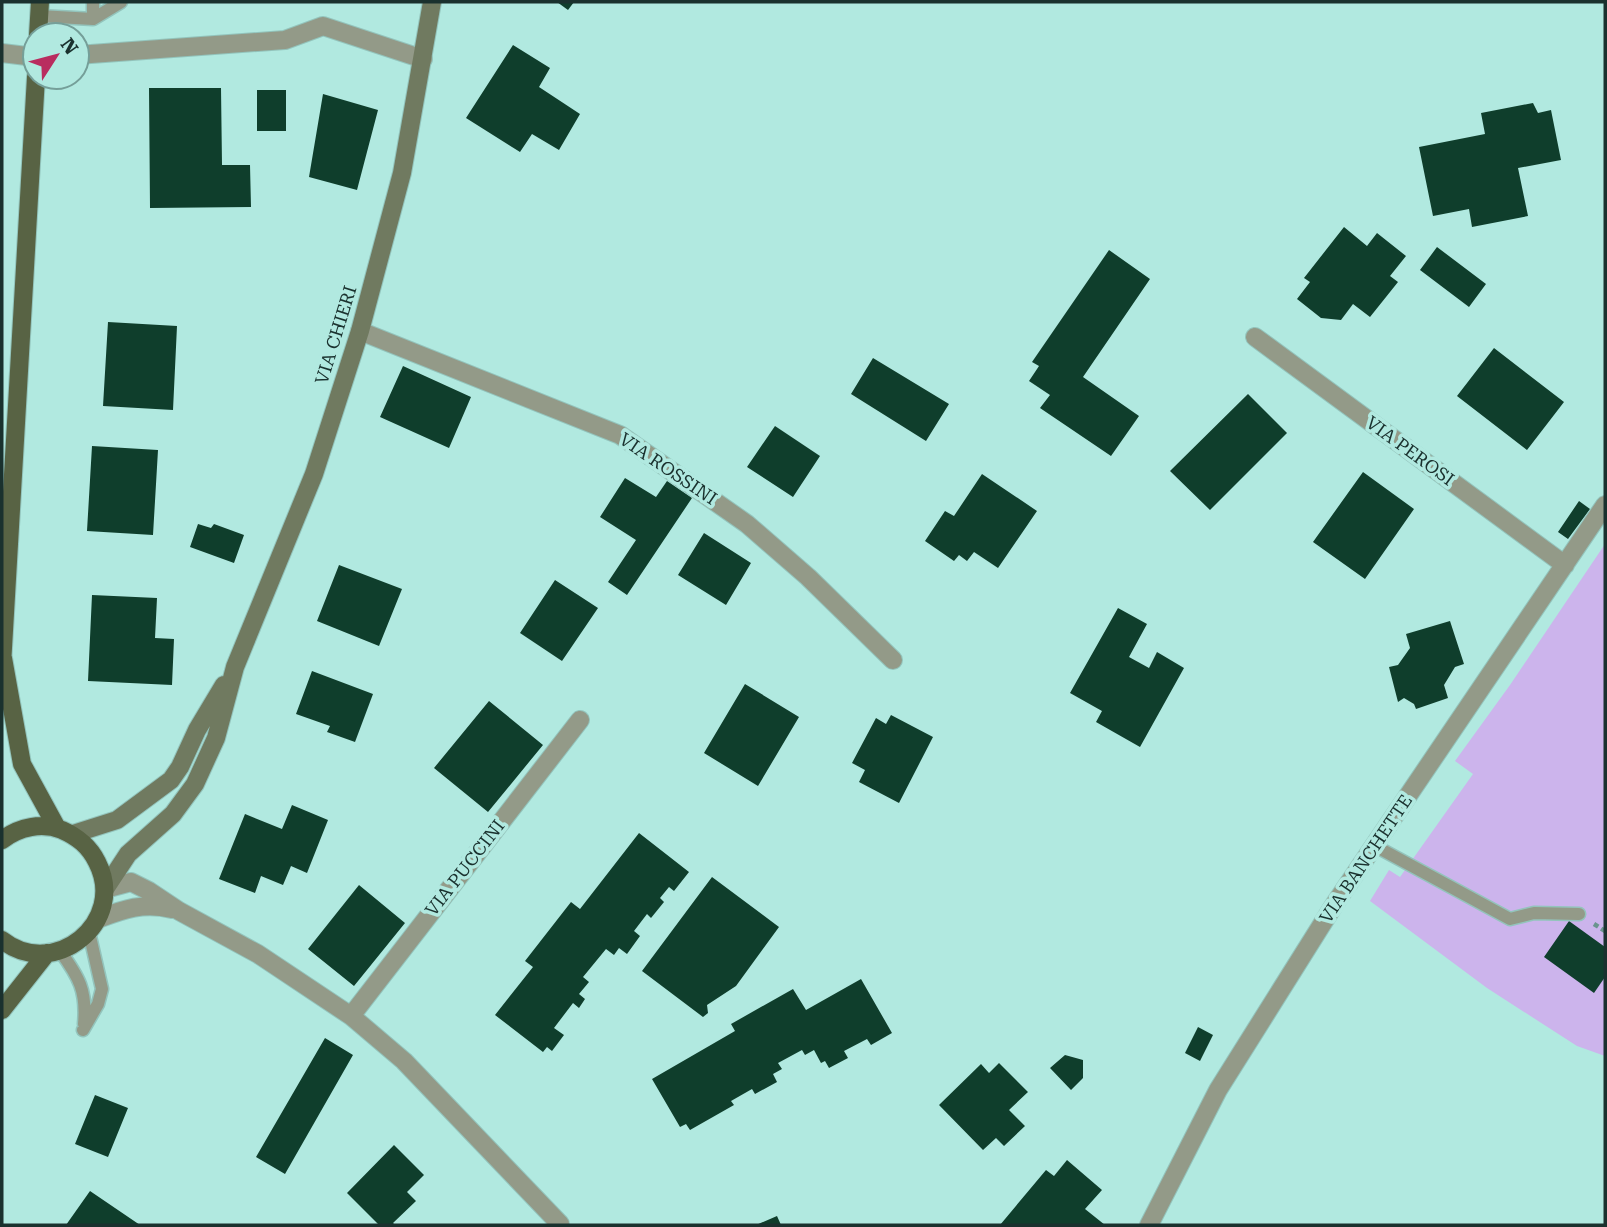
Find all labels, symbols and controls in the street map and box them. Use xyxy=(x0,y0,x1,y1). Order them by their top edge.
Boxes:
north arrow xyxy=(21,21,91,91)
text: N xyxy=(56,34,83,59)
street label: VIA CHIERI xyxy=(311,283,360,387)
street label: VIA PEROSI xyxy=(1362,412,1459,490)
street label: VIA ROSSINI xyxy=(616,428,721,509)
street label: VIA BANCHETTE xyxy=(1315,790,1416,927)
street label: VIA PUCCINI xyxy=(421,815,509,920)

